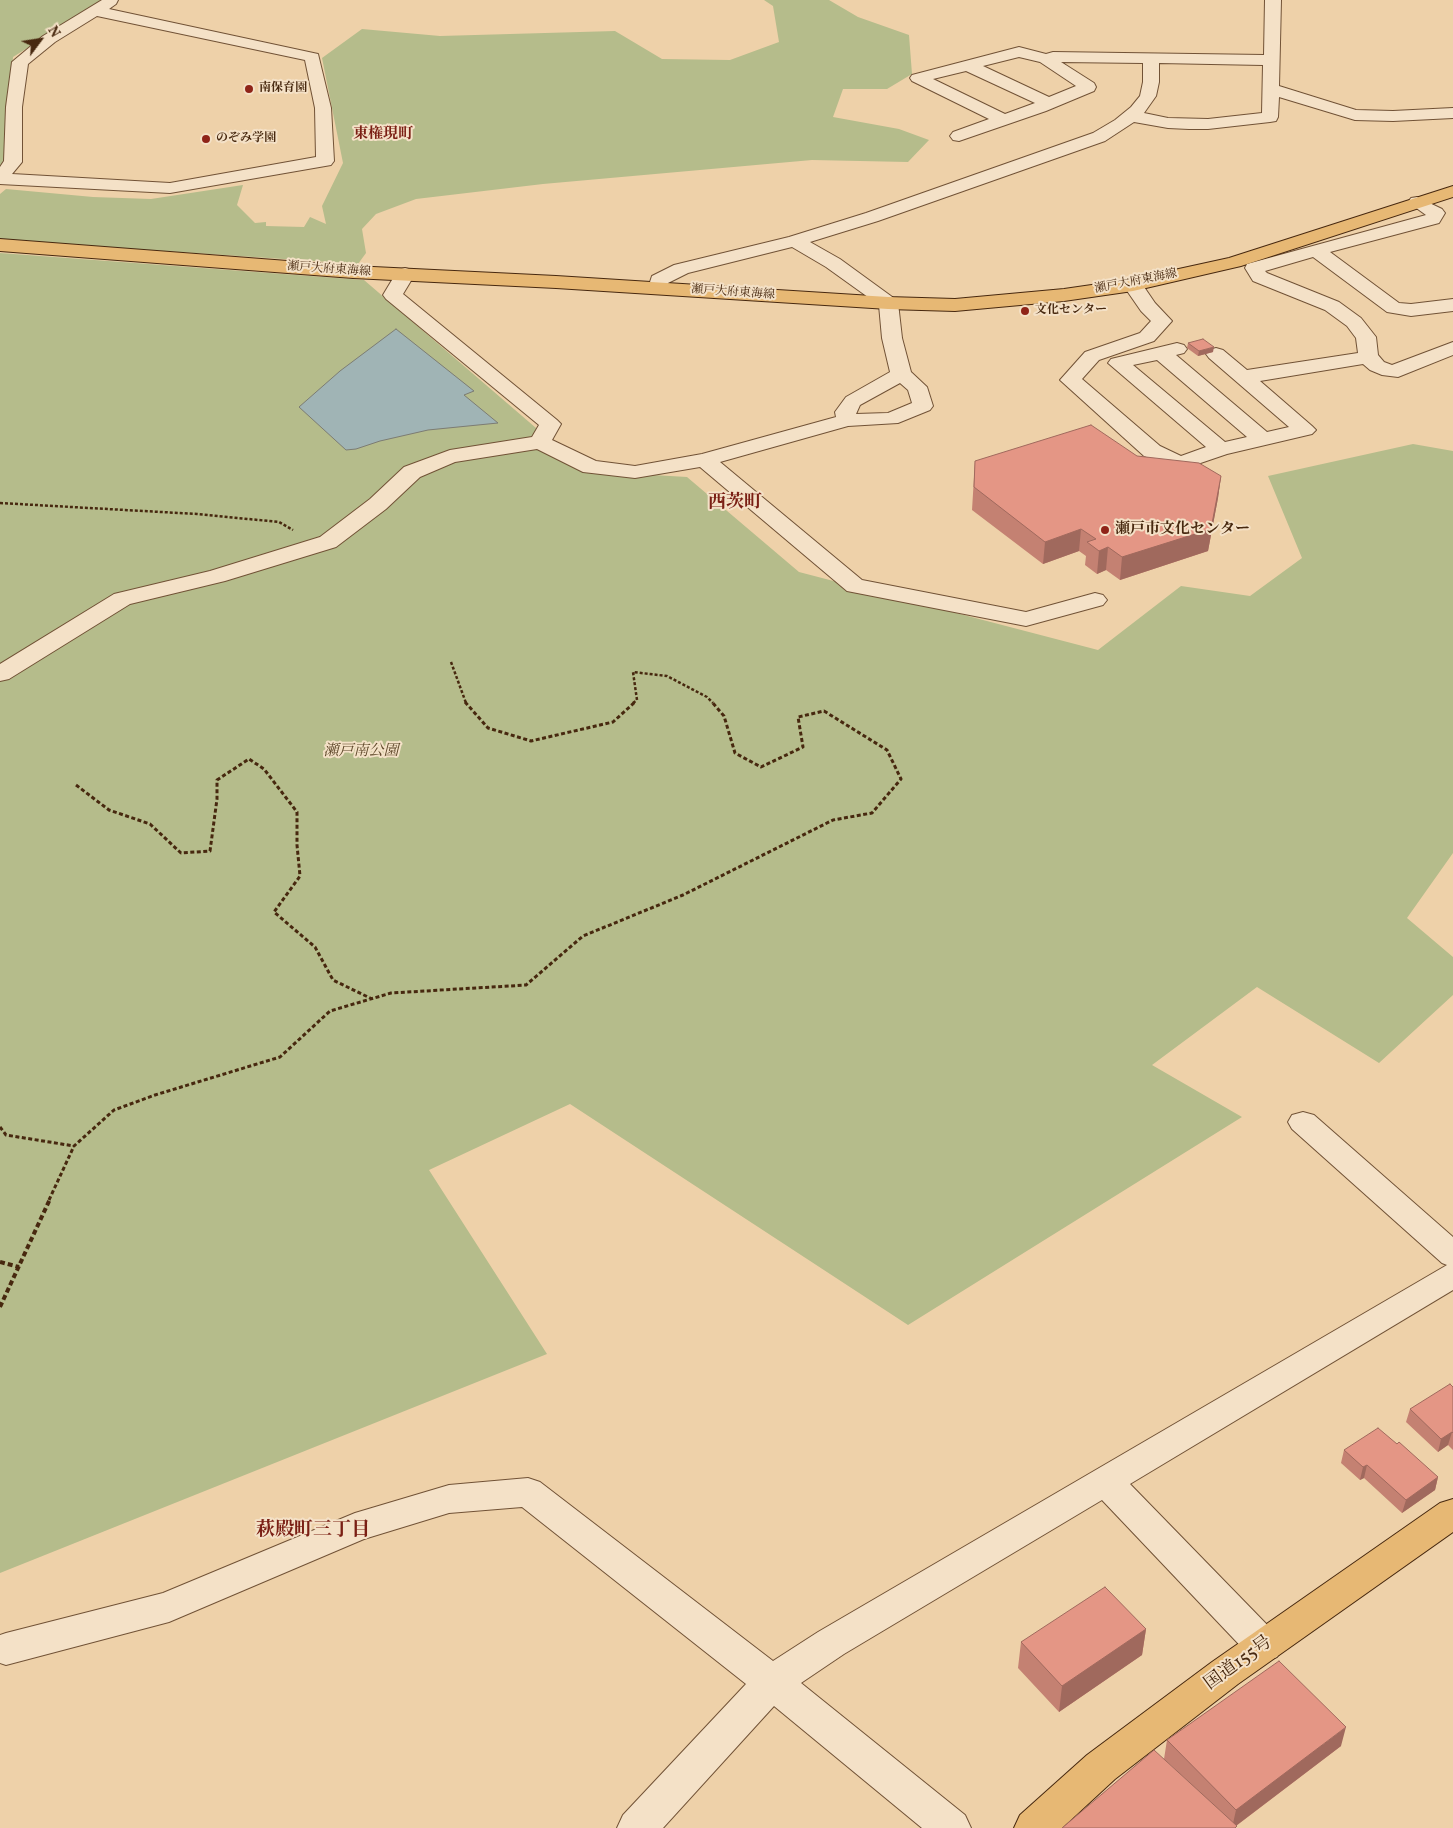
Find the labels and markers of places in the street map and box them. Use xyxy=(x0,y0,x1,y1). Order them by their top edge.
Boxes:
place label: 南保育園 xyxy=(259,82,307,96)
marker: 南保育園 xyxy=(243,83,255,95)
place label: のぞみ学園 xyxy=(216,132,276,146)
marker: のぞみ学園 xyxy=(200,133,212,145)
place label: 文化センター xyxy=(1035,304,1107,318)
marker: 文化センター xyxy=(1019,305,1031,317)
place label: 瀬戸市文化センター xyxy=(1115,521,1250,539)
marker: 瀬戸市文化センター xyxy=(1099,524,1111,536)

